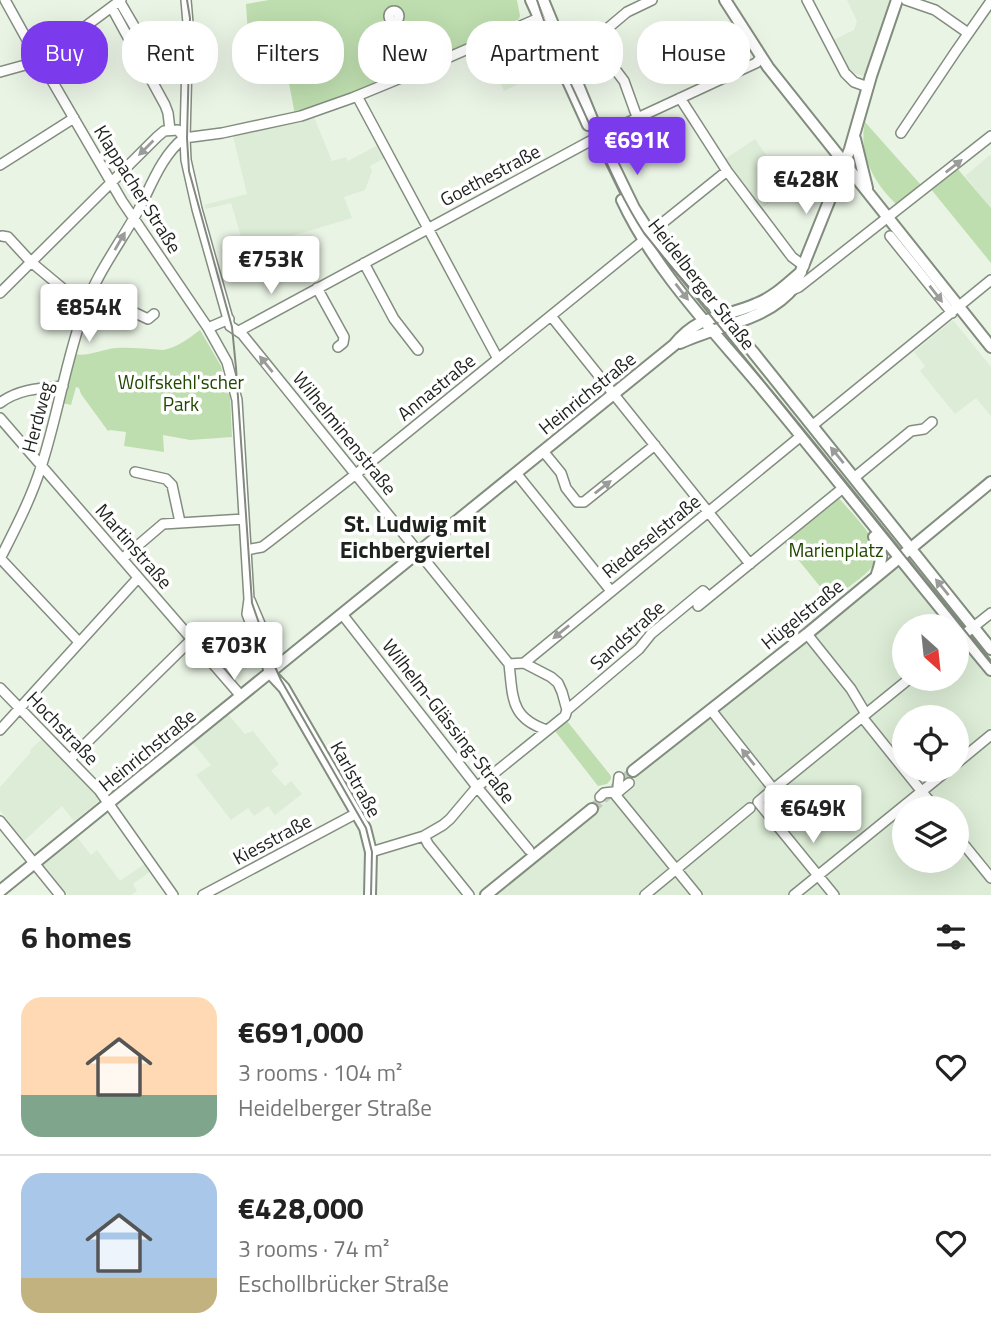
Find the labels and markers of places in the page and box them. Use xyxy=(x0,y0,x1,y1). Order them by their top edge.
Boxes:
pin: €691K xyxy=(588,118,686,177)
pin: €428K xyxy=(757,156,855,216)
pin: €753K xyxy=(222,236,320,296)
pin: €854K xyxy=(40,284,138,344)
pin: €703K xyxy=(185,622,283,682)
pin: €649K xyxy=(764,786,862,845)

